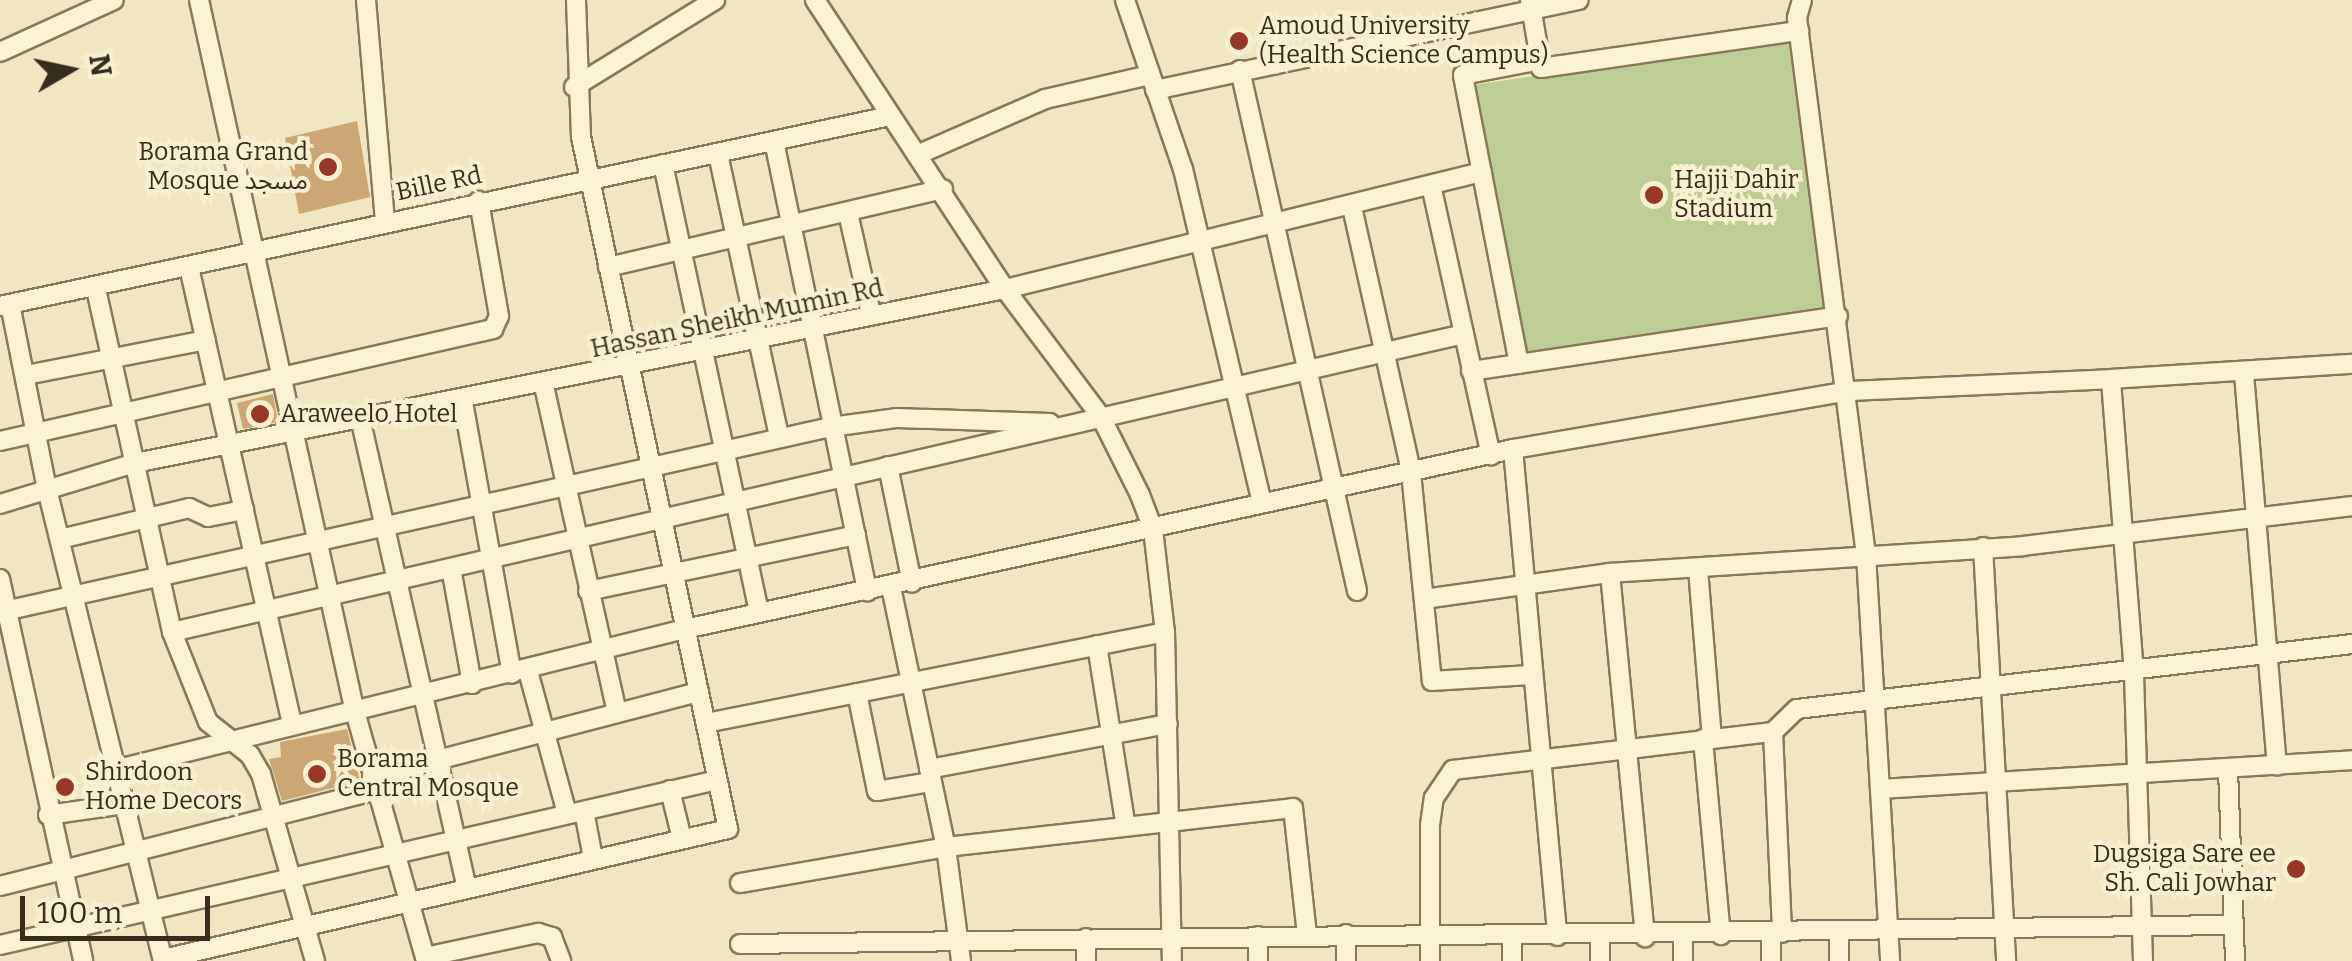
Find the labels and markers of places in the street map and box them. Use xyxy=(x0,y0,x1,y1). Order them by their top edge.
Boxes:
place label: Amoud University (Health Science Campus) xyxy=(1259,12,1548,71)
marker: Amoud University (Health Science Campus) xyxy=(1228,30,1250,52)
place label: Borama Grand Mosque مسجد xyxy=(138,138,308,197)
marker: Borama Grand Mosque مسجد xyxy=(317,156,339,178)
place label: Hajji Dahir Stadium xyxy=(1674,166,1799,225)
marker: Hajji Dahir Stadium xyxy=(1643,184,1665,206)
place label: Araweelo Hotel xyxy=(280,399,457,429)
marker: Araweelo Hotel xyxy=(249,403,271,425)
place label: Borama Central Mosque xyxy=(337,745,519,804)
place label: Shirdoon Home Decors xyxy=(85,758,242,817)
marker: Borama Central Mosque xyxy=(306,763,328,785)
marker: Shirdoon Home Decors xyxy=(54,776,76,798)
place label: Dugsiga Sare ee Sh. Cali Jowhar xyxy=(2093,840,2276,899)
marker: Dugsiga Sare ee Sh. Cali Jowhar xyxy=(2285,858,2307,880)

